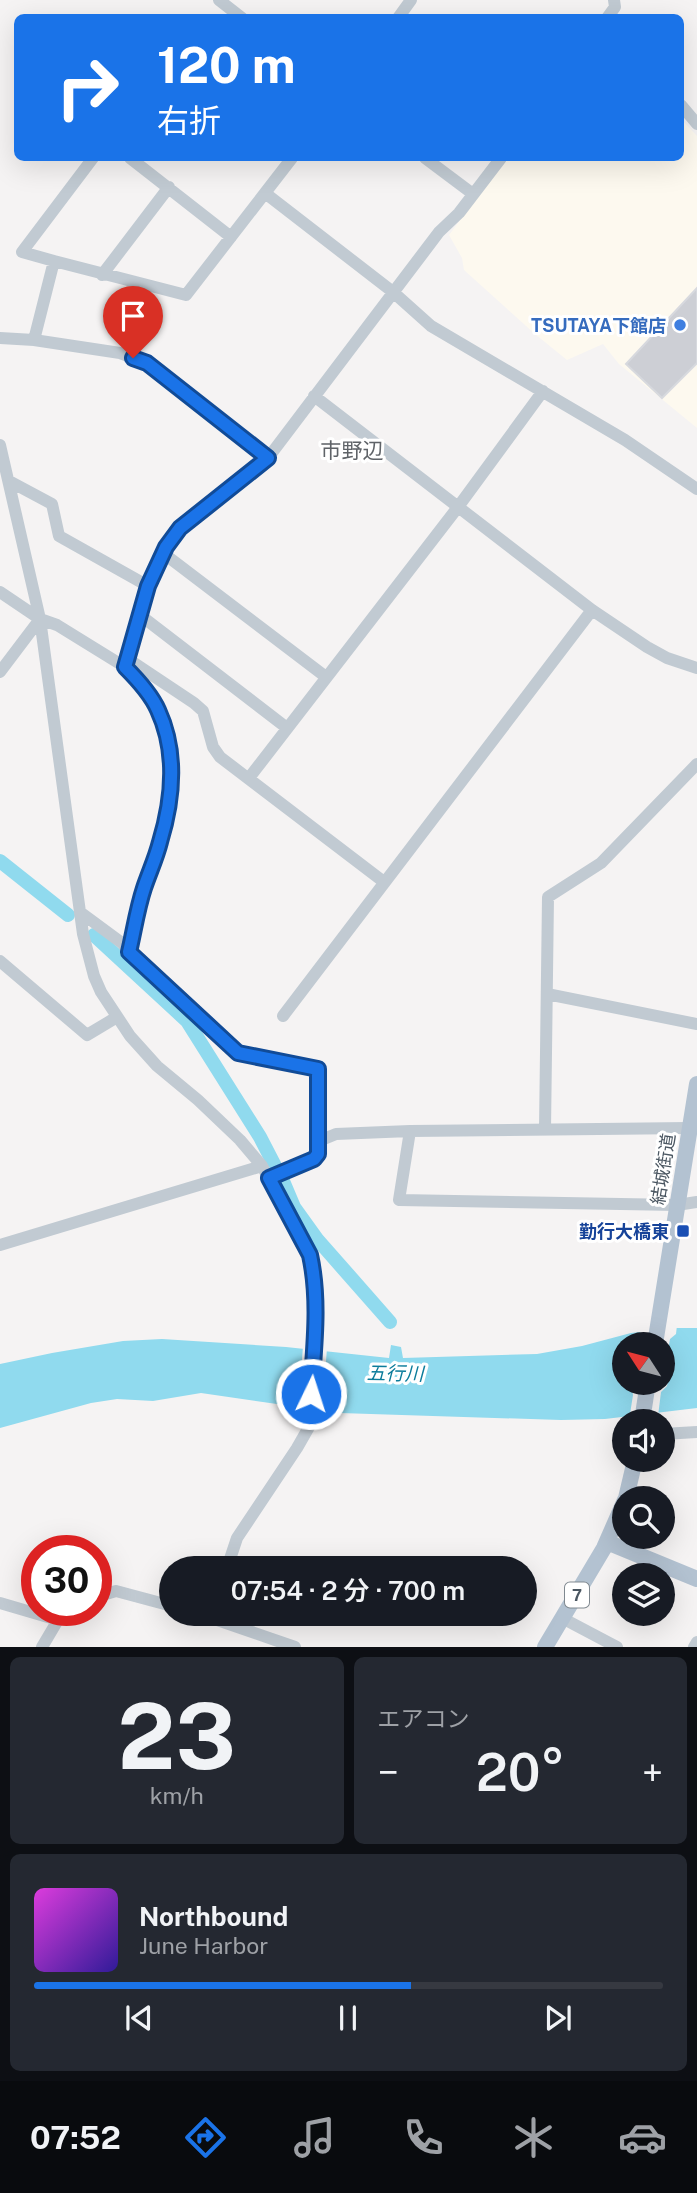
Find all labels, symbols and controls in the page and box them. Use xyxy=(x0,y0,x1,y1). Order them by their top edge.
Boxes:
text: 120 m xyxy=(157,36,296,94)
icon: right xyxy=(42,42,133,133)
text: 右折 xyxy=(157,102,221,139)
pin xyxy=(103,286,163,358)
icon: arrive xyxy=(114,297,152,335)
place label: TSUTAYA下館店 xyxy=(531,315,666,336)
marker: TSUTAYA下館店 xyxy=(672,317,688,333)
district label: 市野辺 xyxy=(321,438,384,463)
street label: 結城街道 xyxy=(647,1132,679,1206)
place label: 勤行大橋東 xyxy=(579,1221,669,1242)
marker: 勤行大橋東 xyxy=(675,1223,691,1239)
north arrow xyxy=(612,1332,676,1395)
map controls xyxy=(612,1332,675,1626)
position arrow xyxy=(274,1357,348,1431)
water label: 五行川 xyxy=(366,1362,426,1385)
button: sound xyxy=(612,1409,675,1472)
button: search xyxy=(612,1486,675,1549)
speed limit sign: 30 xyxy=(21,1535,112,1626)
button: layers xyxy=(612,1563,675,1626)
text: 07:54 · 2 分 · 700 m xyxy=(231,1575,465,1606)
road number: 7 xyxy=(565,1582,589,1608)
text: 23 xyxy=(118,1683,236,1789)
text: エアコン xyxy=(378,1705,470,1732)
text: 20° xyxy=(476,1742,565,1803)
text: − xyxy=(378,1750,399,1795)
text: + xyxy=(642,1750,663,1795)
text: km/h xyxy=(150,1782,204,1809)
text: Northbound xyxy=(139,1901,288,1932)
text: June Harbor xyxy=(139,1932,268,1959)
icon: previous xyxy=(120,1999,158,2037)
icon: pause xyxy=(329,1999,367,2037)
icon: next xyxy=(539,1999,577,2037)
icon: directions xyxy=(181,2113,230,2162)
icon: music xyxy=(290,2113,339,2162)
icon: phone xyxy=(399,2113,448,2162)
icon: climate xyxy=(509,2113,558,2162)
icon: car xyxy=(618,2113,667,2162)
text: 07:52 xyxy=(30,2119,121,2156)

